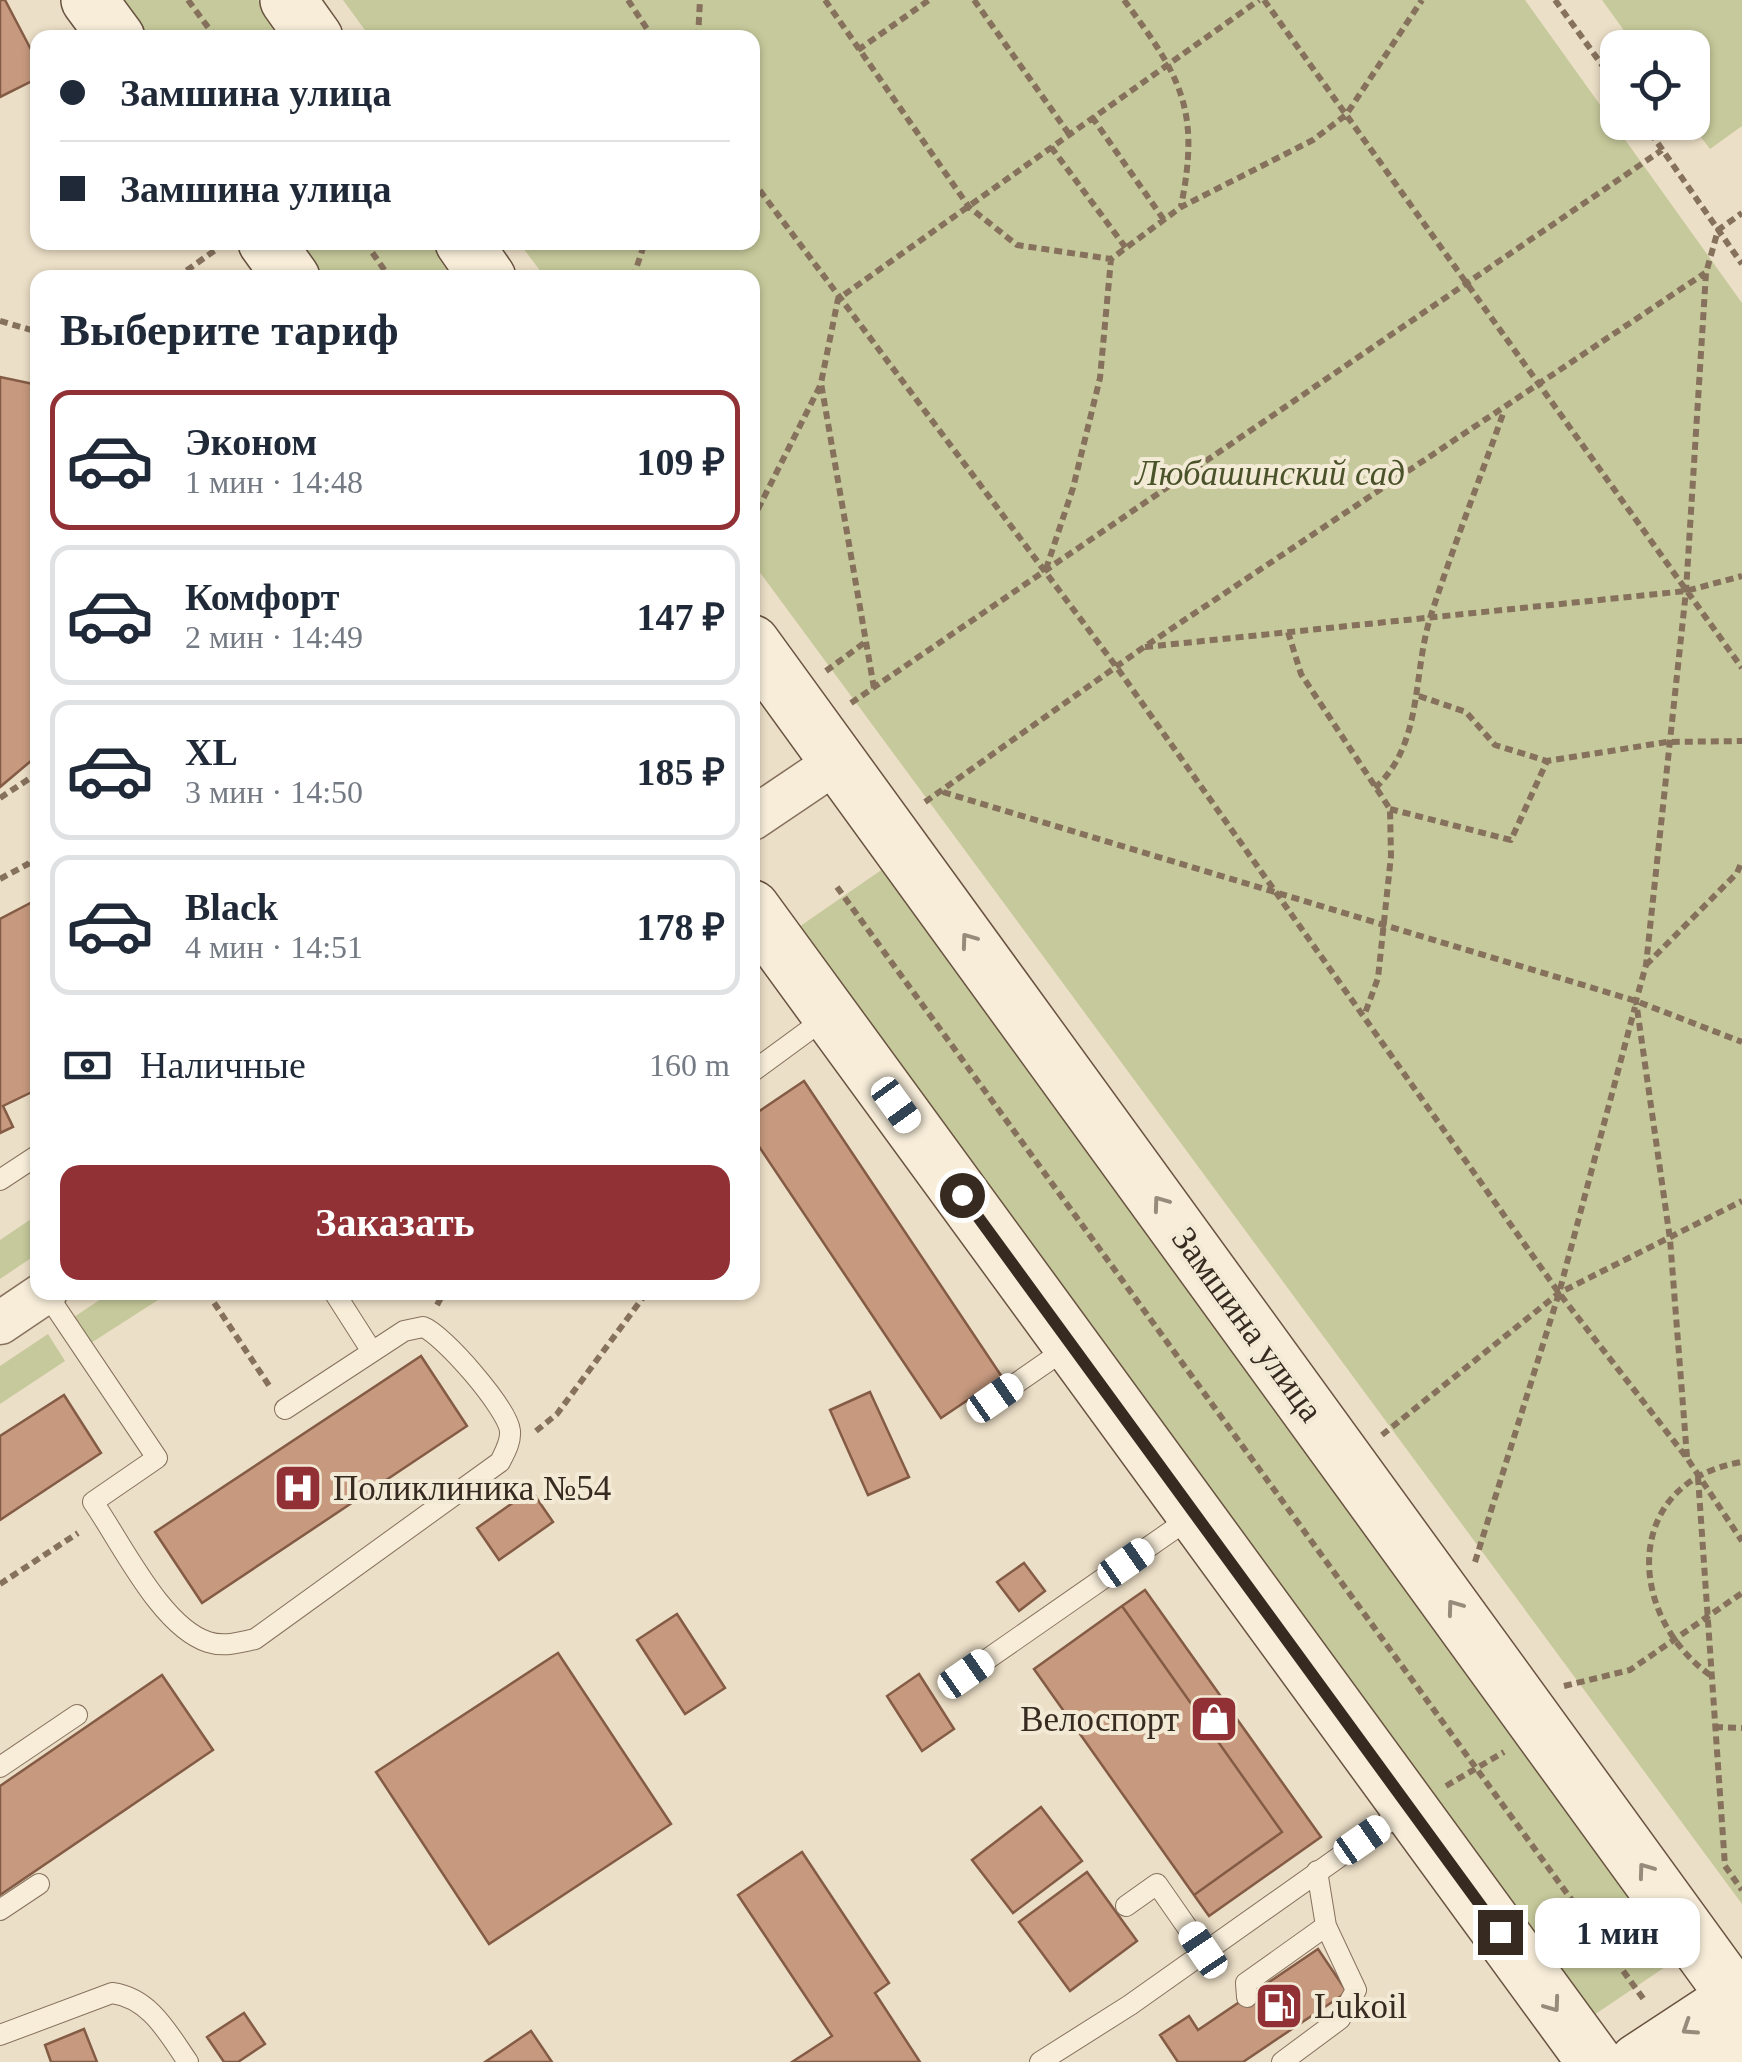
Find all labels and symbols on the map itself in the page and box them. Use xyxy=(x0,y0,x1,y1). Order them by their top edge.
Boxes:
park label: Любашинский сад xyxy=(1134,454,1405,493)
one-way arrow xyxy=(963,933,980,951)
car xyxy=(866,1072,926,1138)
route start xyxy=(940,1173,985,1218)
one-way arrow xyxy=(1154,1196,1171,1214)
street label: Замшина улица xyxy=(1164,1220,1331,1429)
car xyxy=(962,1369,1028,1427)
hospital icon: Поликлиника №54 xyxy=(272,1462,324,1514)
place label: Поликлиника №54 xyxy=(333,1469,611,1508)
car xyxy=(1093,1534,1159,1592)
one-way arrow xyxy=(1448,1600,1465,1618)
car xyxy=(933,1645,999,1703)
shop icon: Велоспорт xyxy=(1188,1693,1240,1745)
place label: Велоспорт xyxy=(1020,1700,1179,1739)
car xyxy=(1329,1811,1395,1869)
one-way arrow xyxy=(1639,1863,1657,1881)
callout: 1 мин xyxy=(1535,1897,1700,1967)
route end xyxy=(1478,1910,1523,1955)
car xyxy=(1174,1917,1232,1983)
fuel station icon: Lukoil xyxy=(1253,1980,1305,2032)
place label: Lukoil xyxy=(1314,1987,1408,2026)
one-way arrow xyxy=(1540,1993,1559,2012)
one-way arrow xyxy=(1682,2015,1700,2034)

